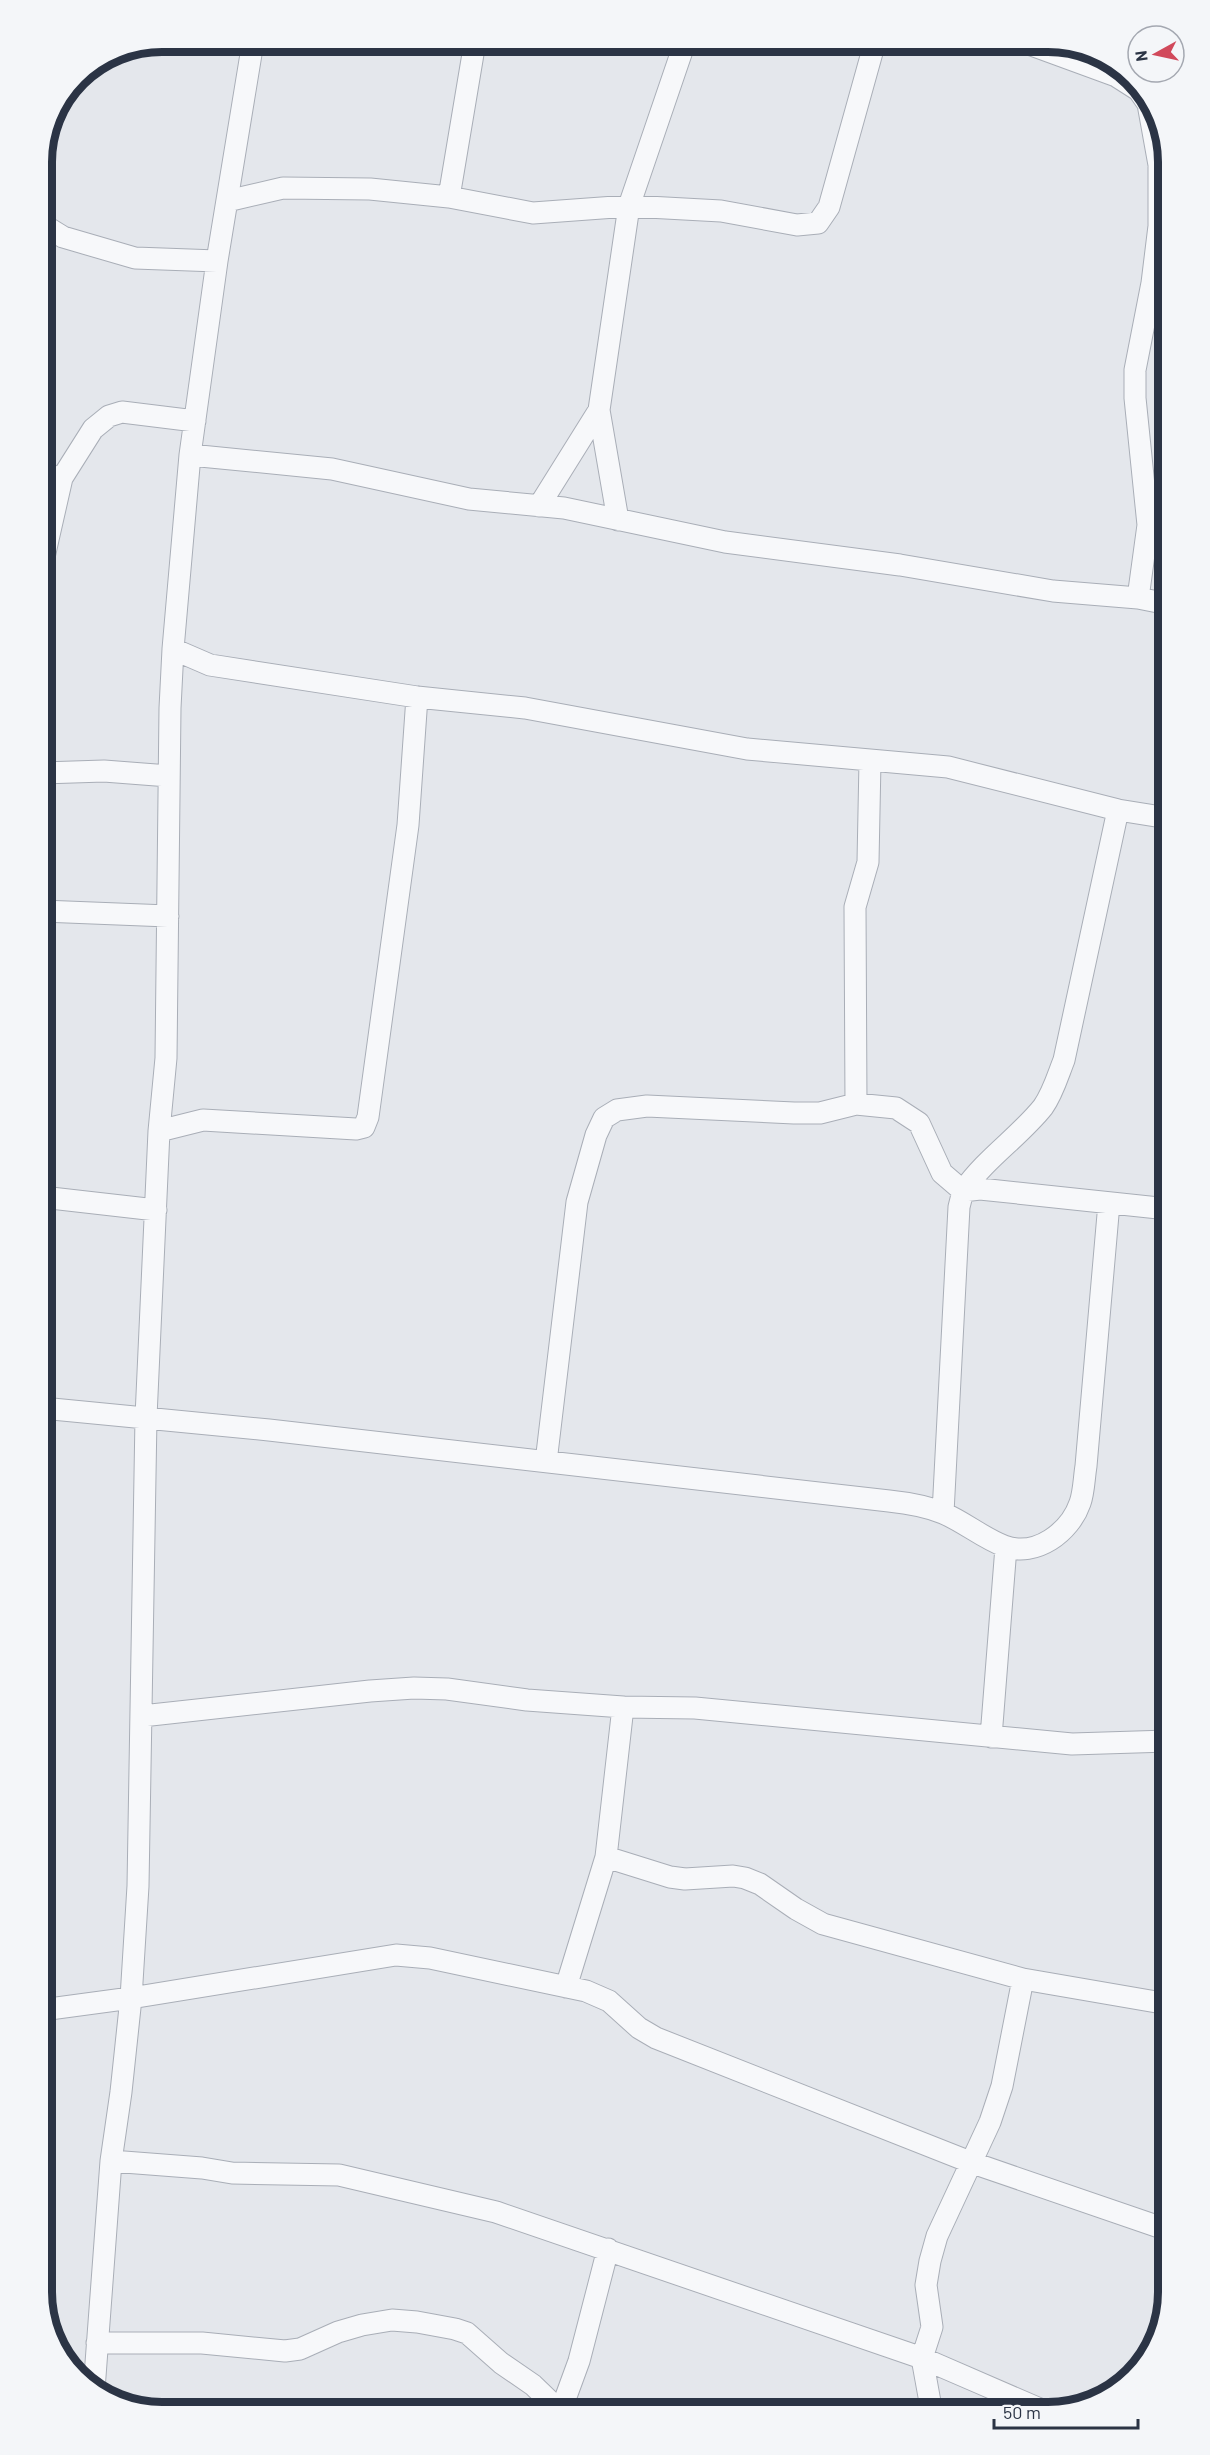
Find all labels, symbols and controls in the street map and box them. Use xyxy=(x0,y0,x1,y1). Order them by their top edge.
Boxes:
north arrow xyxy=(1126,24,1186,84)
text: N xyxy=(1131,50,1151,63)
scale bar xyxy=(994,2392,1138,2430)
text: 50 m xyxy=(1003,2401,1041,2423)

